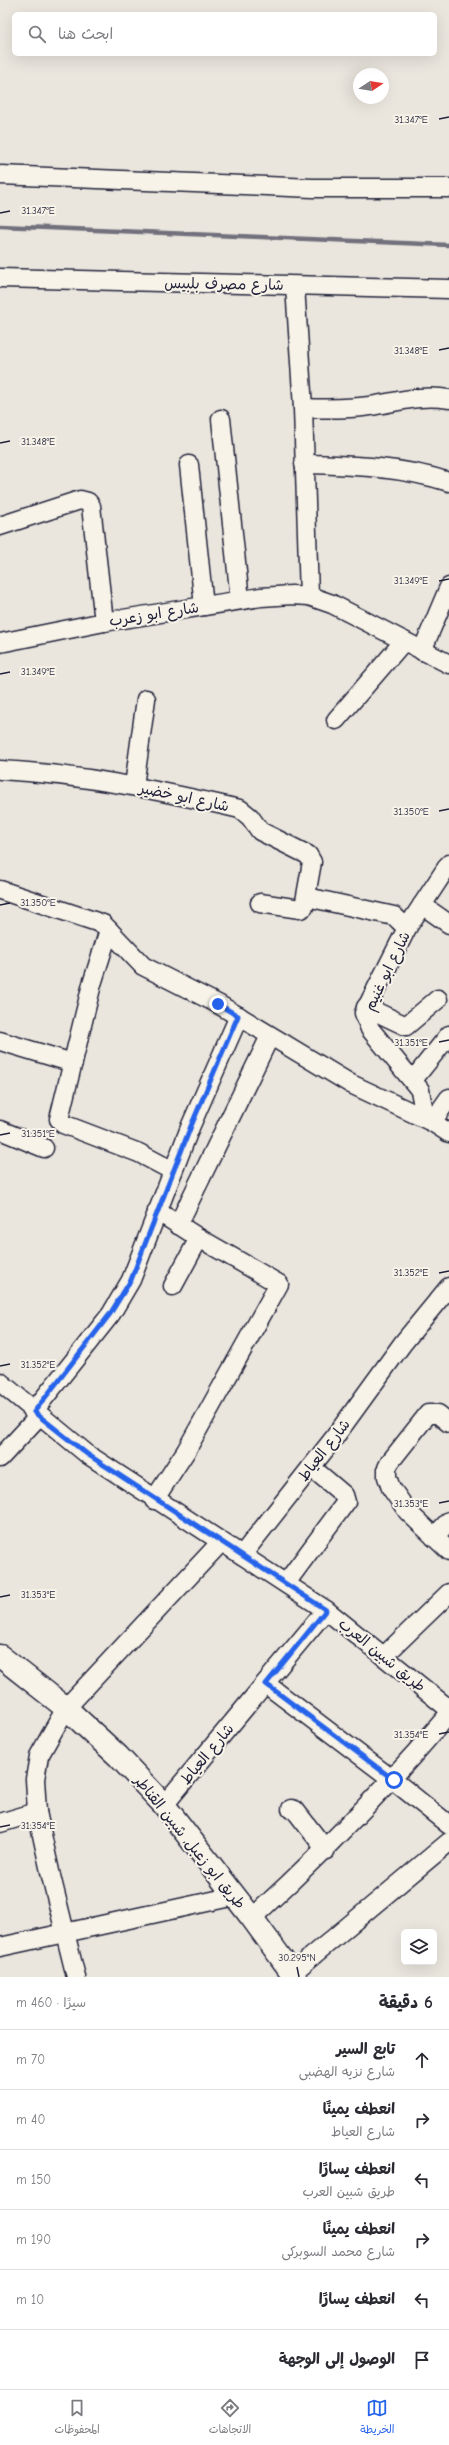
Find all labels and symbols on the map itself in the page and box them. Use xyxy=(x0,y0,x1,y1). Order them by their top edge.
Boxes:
north arrow xyxy=(353,68,389,104)
text: 31.347°E xyxy=(394,114,428,126)
text: 31.347°E xyxy=(21,205,55,217)
street label: شارع مصرف بلبيس xyxy=(164,274,284,295)
text: 31.348°E xyxy=(394,345,428,357)
text: 31.348°E xyxy=(21,436,55,448)
text: 31.349°E xyxy=(394,575,428,587)
street label: شارع ابو زعرب xyxy=(108,598,200,631)
text: 31.349°E xyxy=(21,666,55,678)
street label: شارع ابو خضير xyxy=(135,778,231,816)
text: 31.350°E xyxy=(393,806,429,818)
text: 31.350°E xyxy=(20,897,56,909)
street label: شارع ابو غنيم xyxy=(360,928,417,1015)
route end xyxy=(209,995,227,1013)
text: 31.351°E xyxy=(394,1037,428,1049)
text: 31.351°E xyxy=(21,1128,55,1140)
text: 31.352°E xyxy=(394,1267,428,1279)
text: 31.352°E xyxy=(21,1359,55,1371)
street label: شارع العياط xyxy=(294,1415,355,1485)
text: 31.353°E xyxy=(394,1498,428,1510)
text: 31.353°E xyxy=(21,1589,55,1601)
street label: طريق شبين العرب xyxy=(335,1614,429,1696)
street label: شارع العياط xyxy=(176,1720,238,1789)
text: 31.354°E xyxy=(394,1729,428,1741)
street label: طريق ابو زعبل, شبين القناطر xyxy=(129,1770,249,1912)
route start xyxy=(385,1771,403,1789)
text: 31.354°E xyxy=(21,1820,55,1832)
text: 30.295°N xyxy=(278,1952,316,1964)

